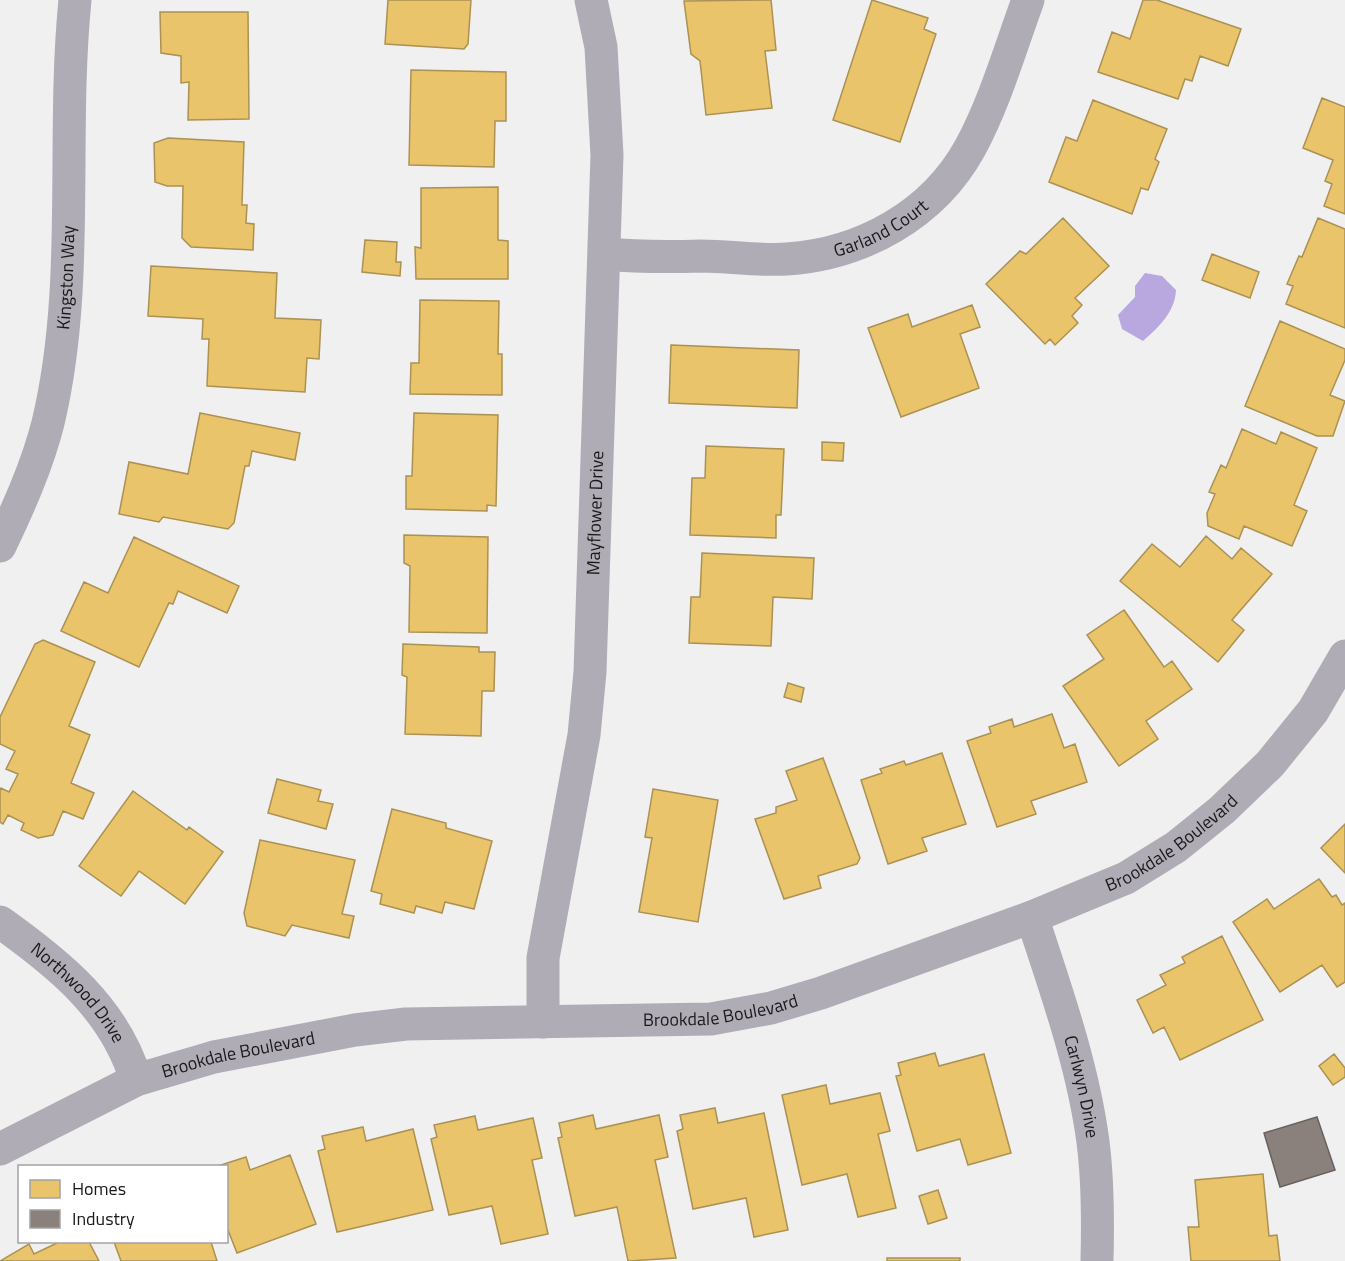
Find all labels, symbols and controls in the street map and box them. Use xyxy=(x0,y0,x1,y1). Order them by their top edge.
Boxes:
street label: Garland Court xyxy=(830,192,934,264)
street label: Kingston Way xyxy=(49,225,81,331)
street label: Mayflower Drive xyxy=(579,450,610,576)
street label: Brookdale Boulevard xyxy=(1101,788,1244,898)
street label: Northwood Drive xyxy=(25,936,132,1048)
street label: Brookdale Boulevard xyxy=(643,987,801,1033)
street label: Brookdale Boulevard xyxy=(158,1024,317,1085)
street label: Carlwyn Drive xyxy=(1057,1032,1106,1140)
legend xyxy=(18,1165,228,1243)
text: Homes xyxy=(72,1175,126,1202)
text: Industry xyxy=(72,1205,135,1232)

